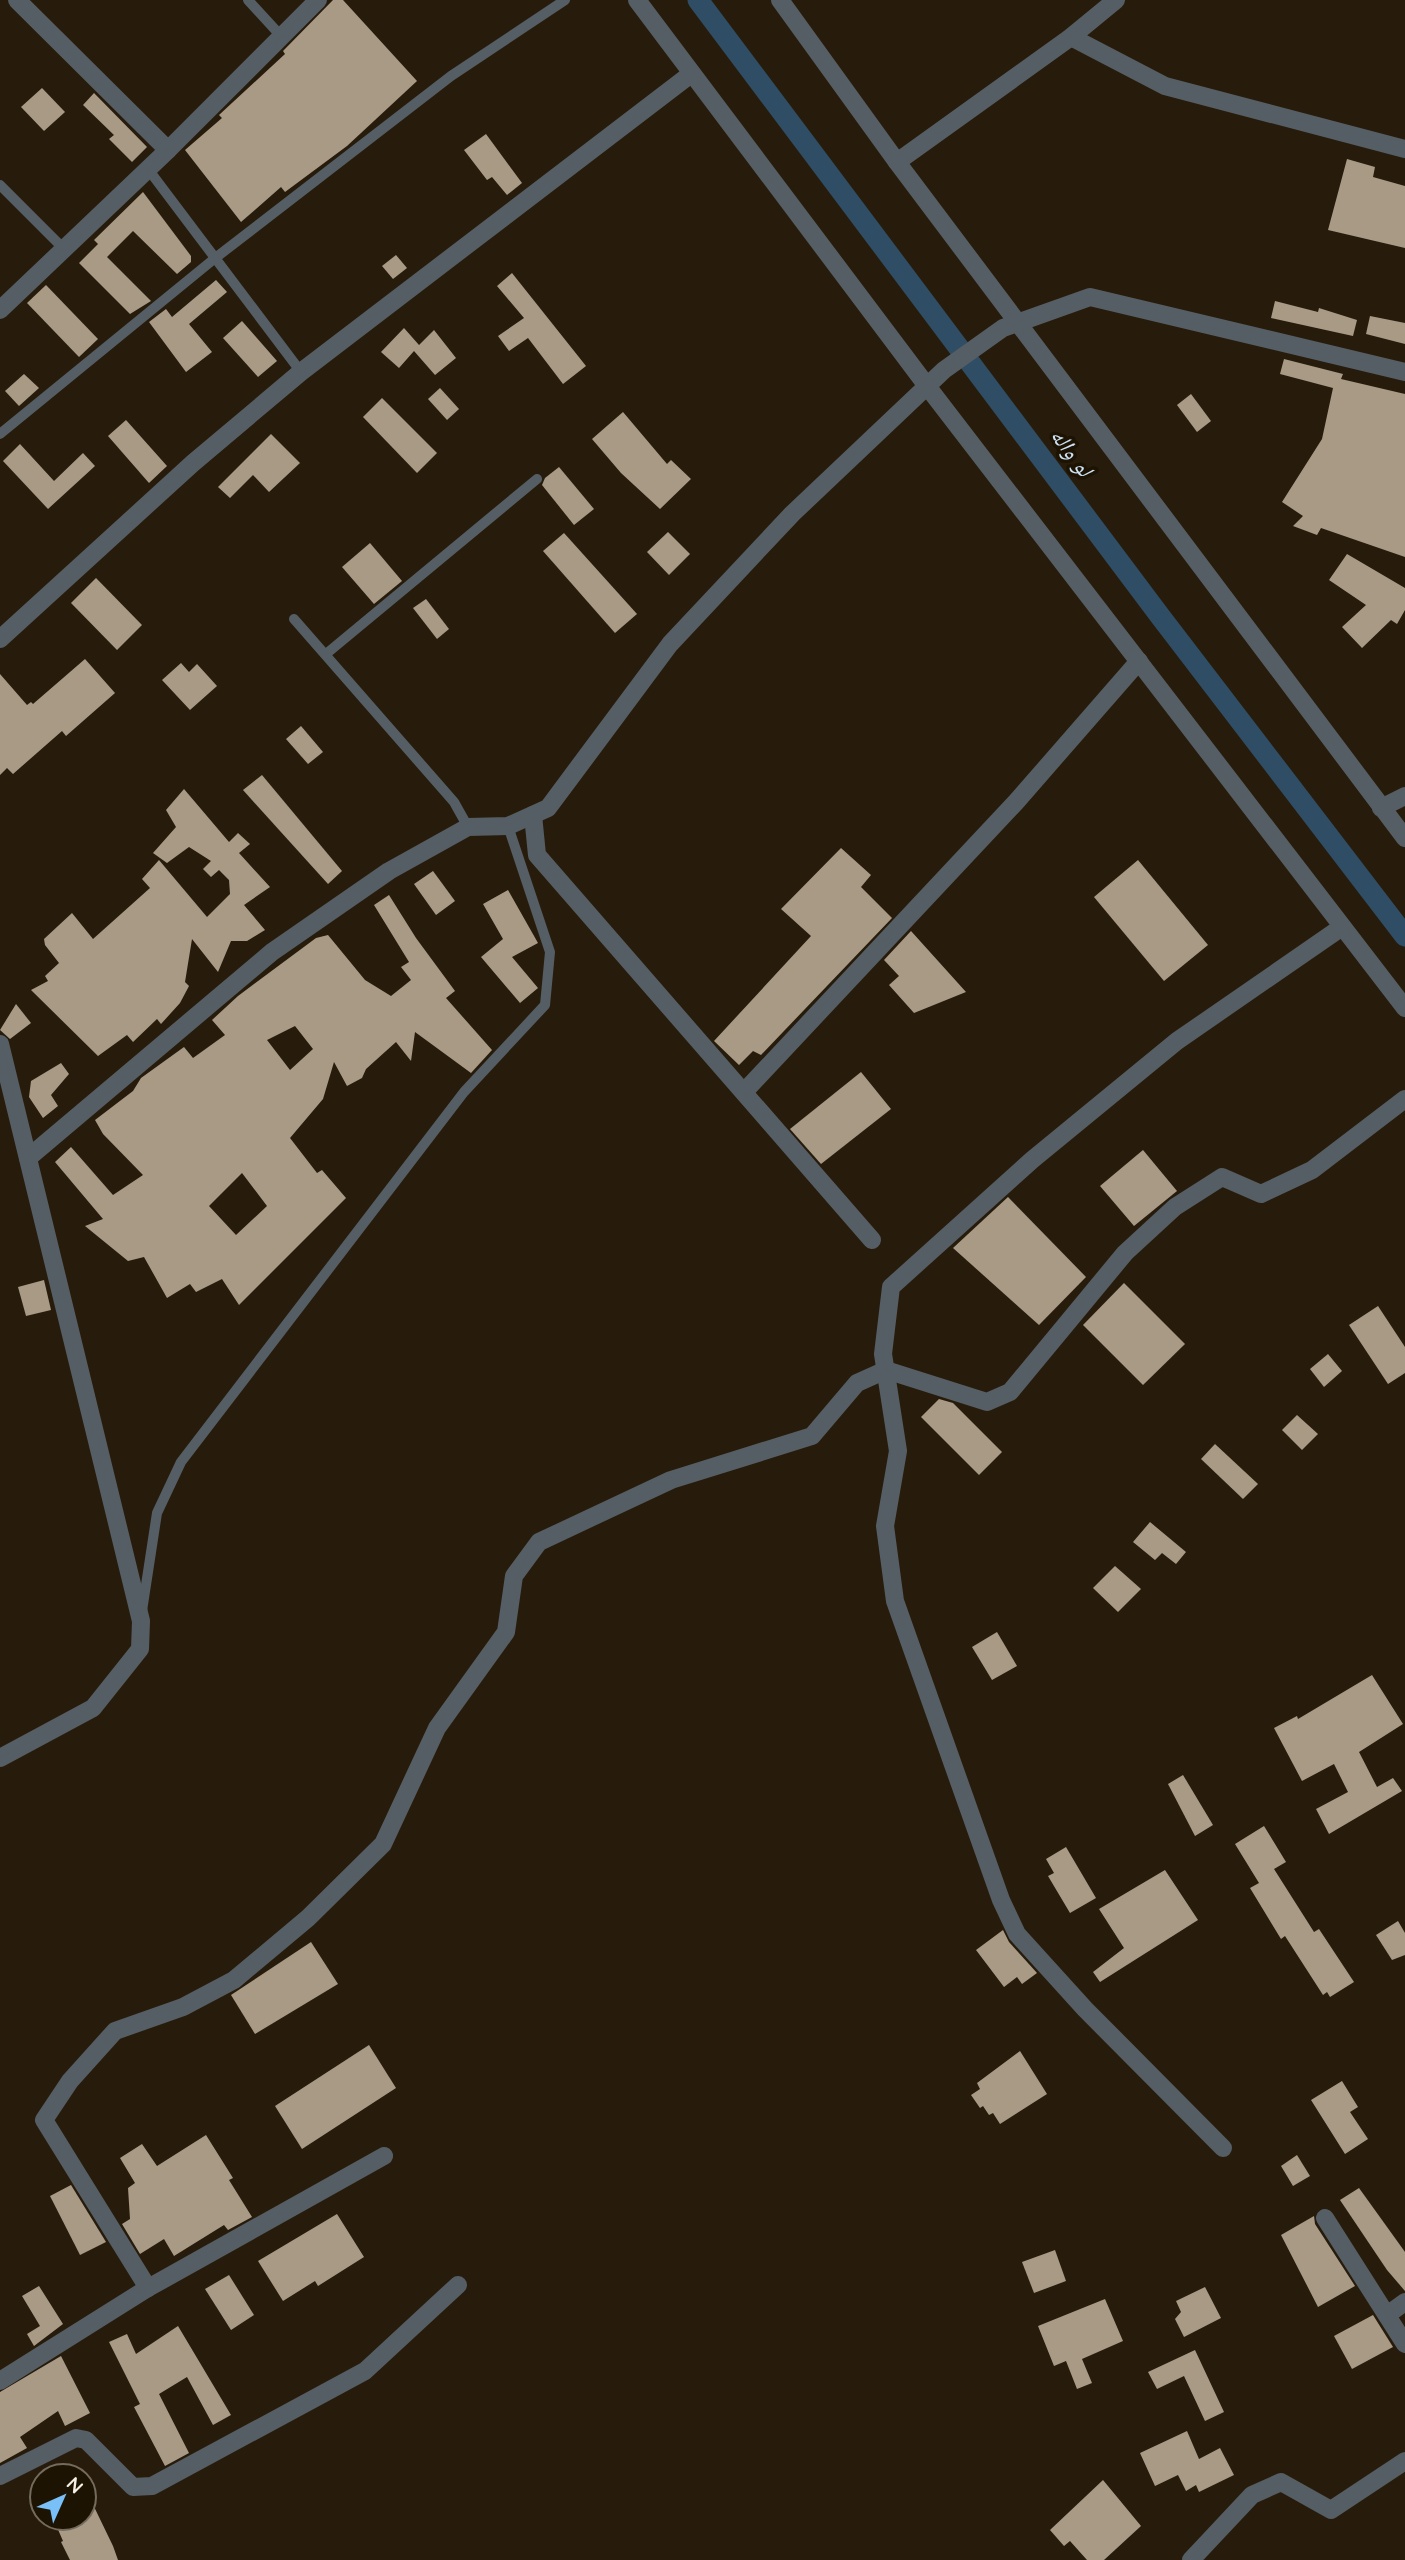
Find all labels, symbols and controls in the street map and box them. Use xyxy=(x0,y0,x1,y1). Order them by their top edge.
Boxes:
water label: لو واله xyxy=(1045,422,1101,483)
north arrow xyxy=(28,2462,98,2532)
text: N xyxy=(62,2472,88,2498)

